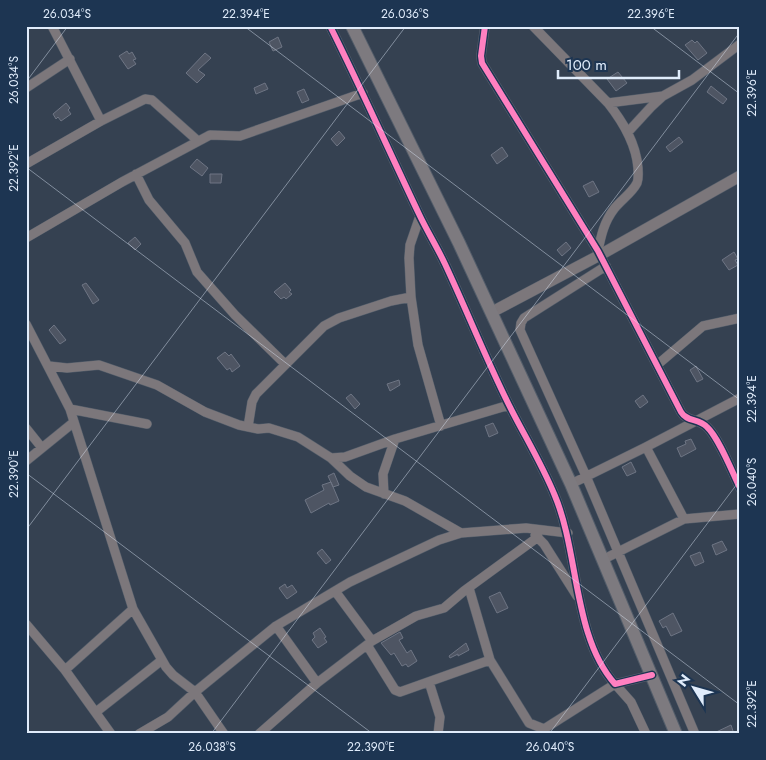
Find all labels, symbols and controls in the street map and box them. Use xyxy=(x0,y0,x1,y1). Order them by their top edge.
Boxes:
text: 26.034°S xyxy=(43,5,91,23)
text: 22.394°E xyxy=(222,5,270,23)
text: 26.036°S xyxy=(381,5,429,23)
text: 22.396°E xyxy=(627,5,675,23)
scale bar xyxy=(558,48,680,80)
text: 100 m xyxy=(566,54,607,76)
text: 26.034°S xyxy=(5,56,23,104)
text: 22.396°E xyxy=(743,69,761,117)
text: 22.392°E xyxy=(5,144,23,192)
text: 22.394°E xyxy=(743,375,761,423)
text: 22.390°E xyxy=(5,450,23,498)
text: 26.040°S xyxy=(743,457,761,506)
north arrow xyxy=(668,662,718,712)
text: N xyxy=(672,670,695,691)
text: 22.392°E xyxy=(743,680,761,728)
text: 26.038°S xyxy=(188,738,236,756)
text: 22.390°E xyxy=(347,738,395,756)
text: 26.040°S xyxy=(526,738,575,756)

